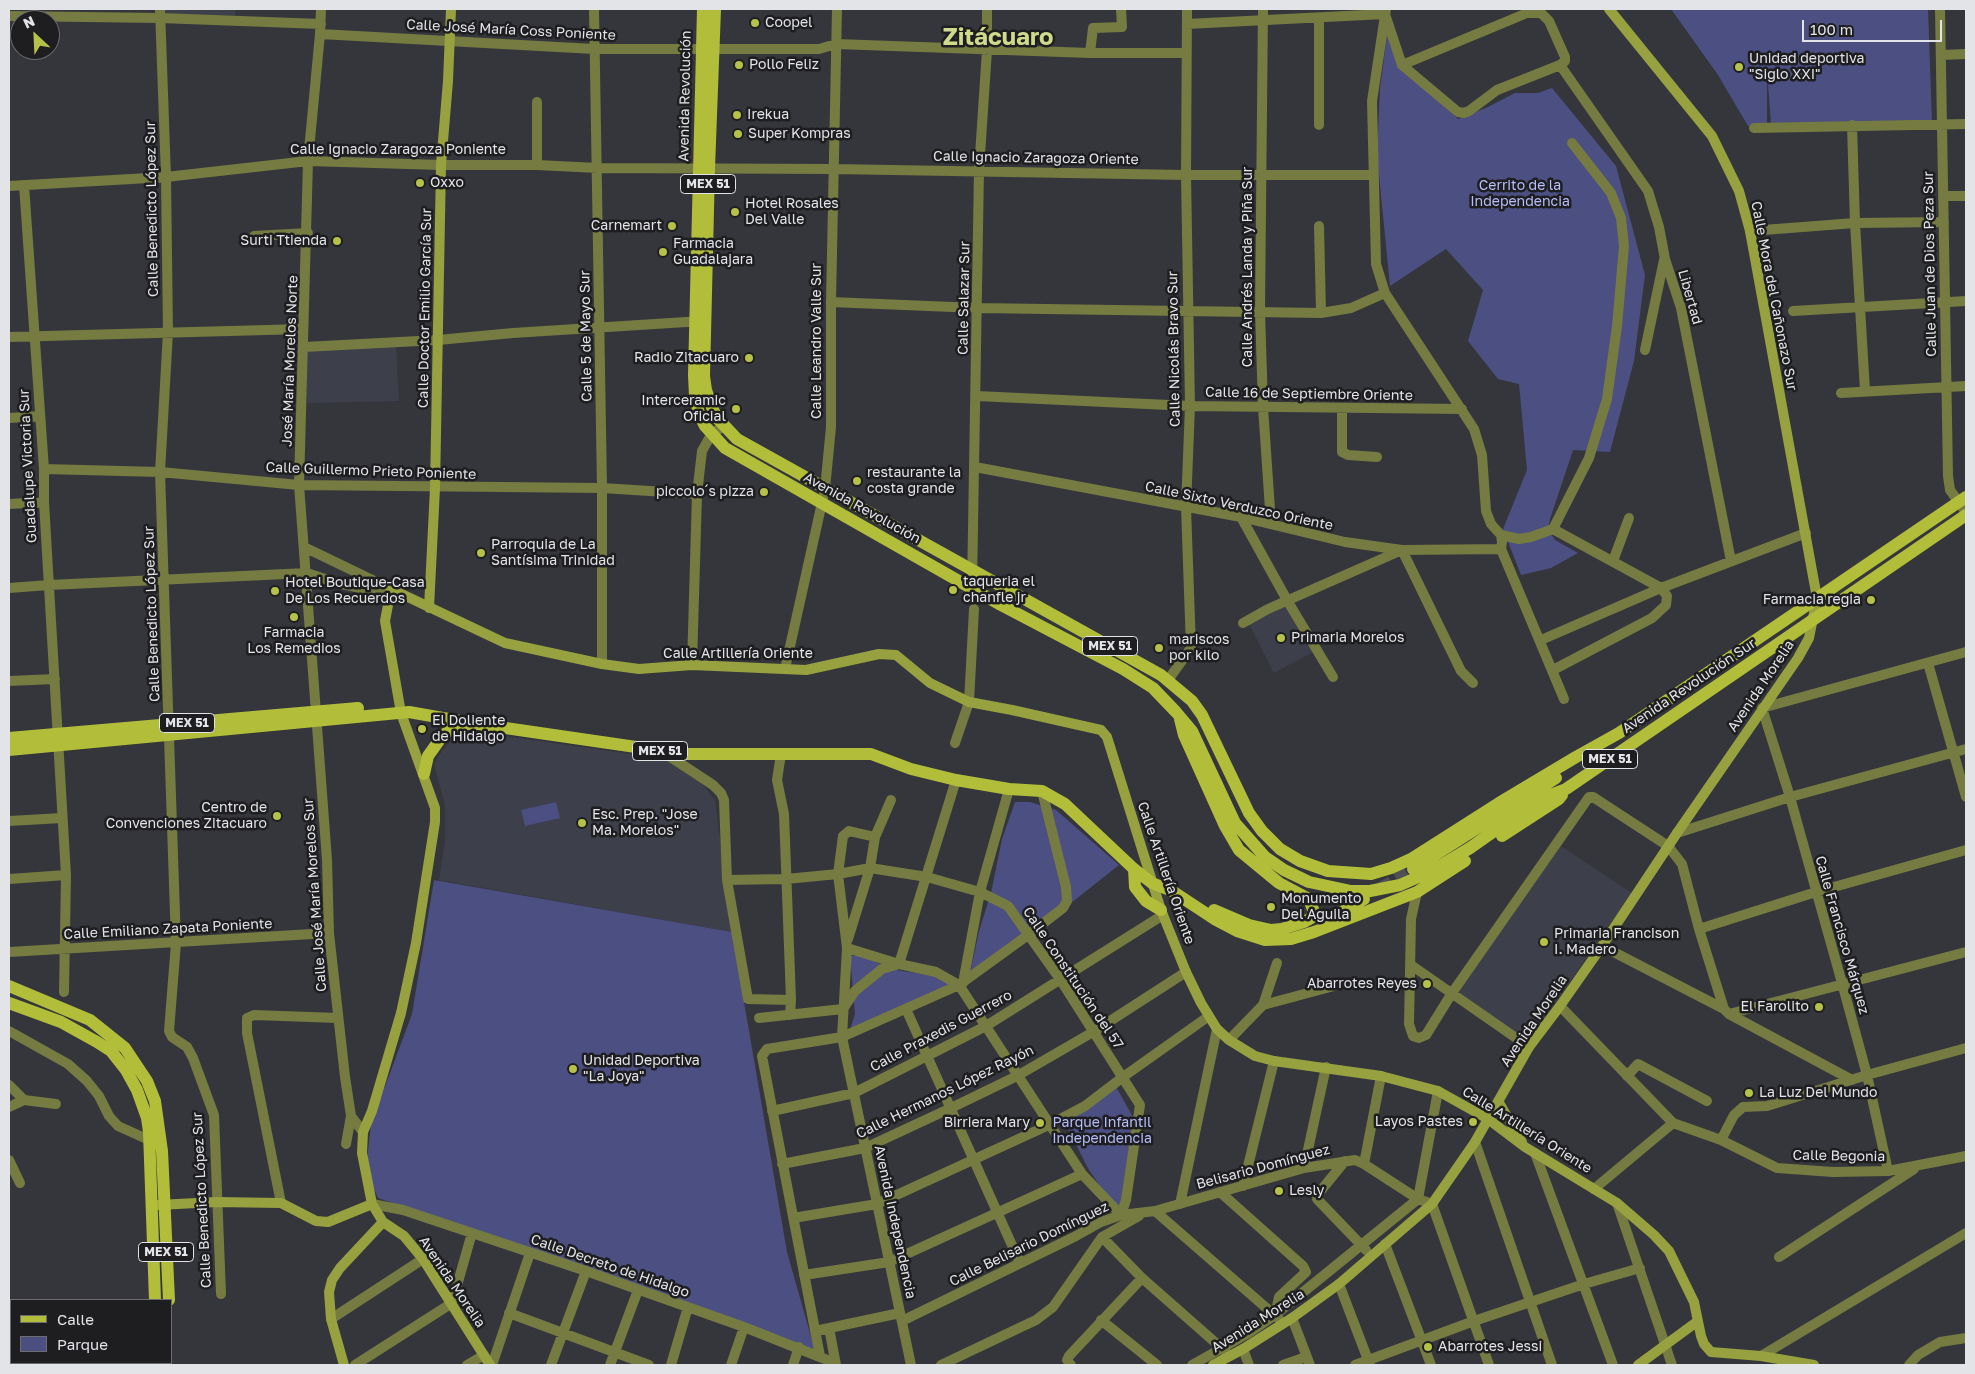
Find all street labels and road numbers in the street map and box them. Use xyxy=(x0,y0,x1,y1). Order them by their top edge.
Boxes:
street label: Calle José María Coss Poniente xyxy=(406,16,616,44)
street label: Avenida Revolución xyxy=(675,30,695,162)
street label: Calle Benedicto López Sur xyxy=(142,121,162,297)
street label: Calle Ignacio Zaragoza Poniente xyxy=(290,142,506,158)
street label: Calle Ignacio Zaragoza Oriente xyxy=(933,148,1139,168)
street label: Calle Andrés Landa y Piña Sur xyxy=(1240,167,1256,367)
street label: Calle Juan de Dios Peza Sur xyxy=(1920,171,1940,357)
road number: MEX 51 xyxy=(680,174,736,193)
street label: Calle Mora del Cañonazo Sur xyxy=(1747,200,1801,392)
street label: Calle Doctor Emilio García Sur xyxy=(415,208,435,408)
street label: Calle Salazar Sur xyxy=(955,241,973,355)
street label: Calle Leandro Valle Sur xyxy=(809,263,825,419)
street label: Libertad xyxy=(1674,268,1706,326)
street label: Calle 5 de Mayo Sur xyxy=(576,270,596,402)
street label: Calle Nicolás Bravo Sur xyxy=(1164,271,1184,427)
street label: José María Morelos Norte xyxy=(279,275,301,447)
street label: Calle 16 de Septiembre Oriente xyxy=(1205,384,1413,404)
street label: Guadalupe Victoria Sur xyxy=(16,389,40,543)
street label: Calle Guillermo Prieto Poniente xyxy=(265,459,477,483)
street label: Avenida Revolución xyxy=(801,469,923,547)
street label: Calle Sixto Verduzco Oriente xyxy=(1144,478,1334,534)
street label: Calle Benedicto López Sur xyxy=(141,526,163,702)
street label: Avenida Revolución Sur xyxy=(1619,635,1759,737)
road number: MEX 51 xyxy=(1082,636,1138,656)
street label: Avenida Morelia xyxy=(1724,637,1798,735)
street label: Calle Artillería Oriente xyxy=(663,646,813,662)
road number: MEX 51 xyxy=(160,714,214,732)
road number: MEX 51 xyxy=(632,741,688,760)
road number: MEX 51 xyxy=(1582,750,1638,769)
street label: Calle José María Morelos Sur xyxy=(300,798,330,992)
street label: Calle Artillería Oriente xyxy=(1134,799,1198,947)
street label: Calle Francisco Márquez xyxy=(1811,854,1873,1016)
street label: Calle Constitución del 57 xyxy=(1019,904,1127,1052)
street label: Calle Emiliano Zapata Poniente xyxy=(63,915,273,943)
street label: Avenida Morelia xyxy=(1497,972,1571,1070)
street label: Calle Praxedis Guerrero xyxy=(867,986,1015,1076)
street label: Calle Hermanos López Rayón xyxy=(853,1042,1037,1142)
street label: Calle Artillería Oriente xyxy=(1459,1083,1595,1177)
street label: Calle Benedicto López Sur xyxy=(189,1112,215,1288)
street label: Belisario Domínguez xyxy=(1194,1141,1332,1193)
street label: Avenida Independencia xyxy=(871,1144,919,1300)
street label: Calle Begonia xyxy=(1793,1147,1885,1165)
street label: Calle Belisario Domínguez xyxy=(947,1198,1111,1290)
street label: Calle Decreto de Hidalgo xyxy=(528,1231,692,1301)
street label: Avenida Morelia xyxy=(415,1233,489,1331)
road number: MEX 51 xyxy=(138,1242,194,1262)
street label: Avenida Morelia xyxy=(1208,1286,1308,1356)

